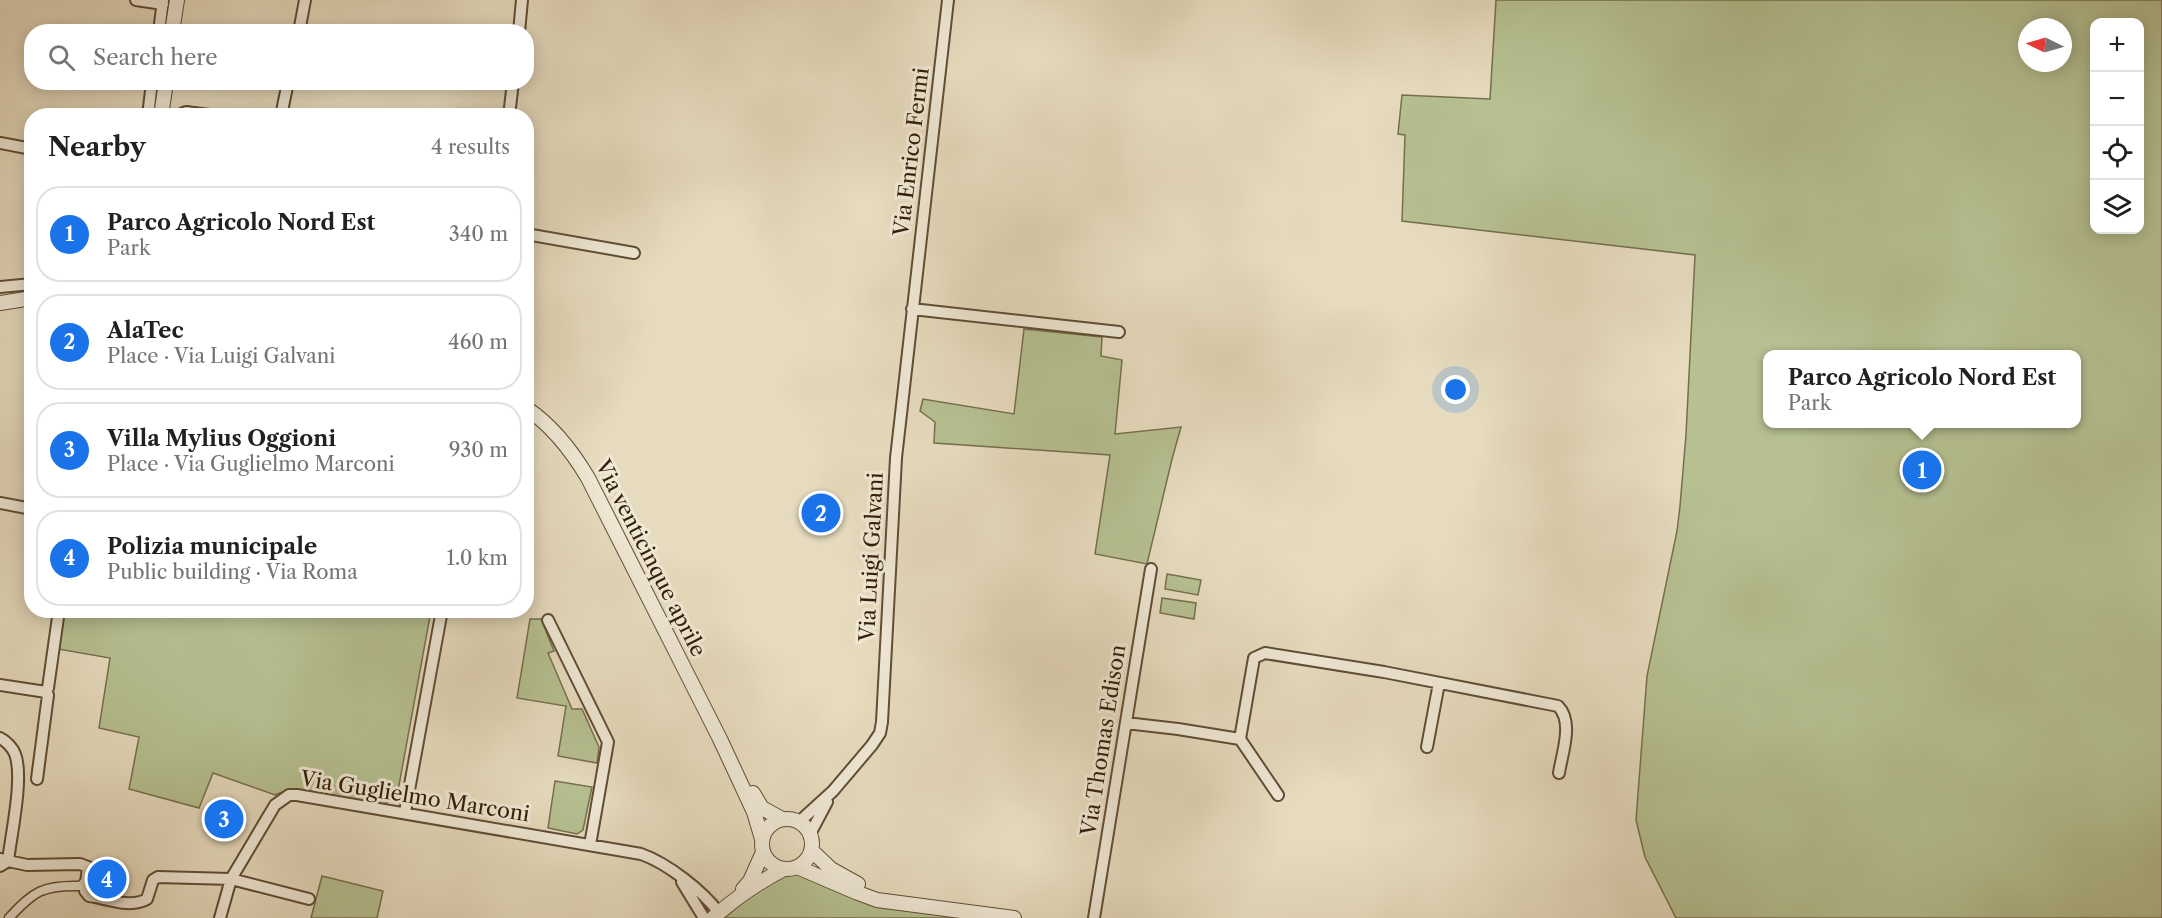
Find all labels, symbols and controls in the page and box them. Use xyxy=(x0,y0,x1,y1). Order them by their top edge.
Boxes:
north arrow xyxy=(2018,18,2072,72)
map controls xyxy=(2090,18,2144,234)
button: + xyxy=(2090,18,2144,72)
search box xyxy=(24,24,534,90)
icon: search xyxy=(45,41,78,74)
text: Search here xyxy=(93,44,218,71)
street label: Via Enrico Fermi xyxy=(888,66,934,239)
button: − xyxy=(2090,72,2144,126)
button: locate xyxy=(2090,126,2144,180)
text: Nearby xyxy=(48,131,146,163)
text: 4 results xyxy=(431,135,510,159)
button: layers xyxy=(2090,180,2144,234)
text: Parco Agricolo Nord Est xyxy=(107,209,375,236)
text: 1 xyxy=(65,222,74,246)
text: 340 m xyxy=(449,222,508,246)
text: Park xyxy=(107,236,150,260)
text: AlaTec xyxy=(107,317,184,344)
text: 2 xyxy=(64,330,75,354)
text: 460 m xyxy=(448,330,508,354)
text: Place · Via Luigi Galvani xyxy=(107,344,335,368)
popup xyxy=(1763,350,2081,428)
text: Parco Agricolo Nord Est xyxy=(1788,364,2056,391)
your location xyxy=(1441,375,1470,404)
text: Park xyxy=(1788,391,1831,415)
text: Villa Mylius Oggioni xyxy=(107,425,336,452)
text: 3 xyxy=(64,438,75,462)
text: 930 m xyxy=(449,438,508,462)
pin: 1 xyxy=(1902,448,1942,492)
text: Place · Via Guglielmo Marconi xyxy=(107,452,395,476)
street label: Via venticinque aprile xyxy=(590,454,712,661)
street label: Via Luigi Galvani xyxy=(854,472,888,643)
pin: 2 xyxy=(802,490,840,536)
text: Polizia municipale xyxy=(107,533,317,560)
text: 4 xyxy=(64,546,75,570)
text: 1.0 km xyxy=(447,546,508,570)
text: Public building · Via Roma xyxy=(107,560,358,584)
street label: Via Thomas Edison xyxy=(1075,643,1130,838)
street label: Via Guglielmo Marconi xyxy=(298,765,531,826)
pin: 3 xyxy=(204,796,244,842)
pin: 4 xyxy=(88,856,126,902)

